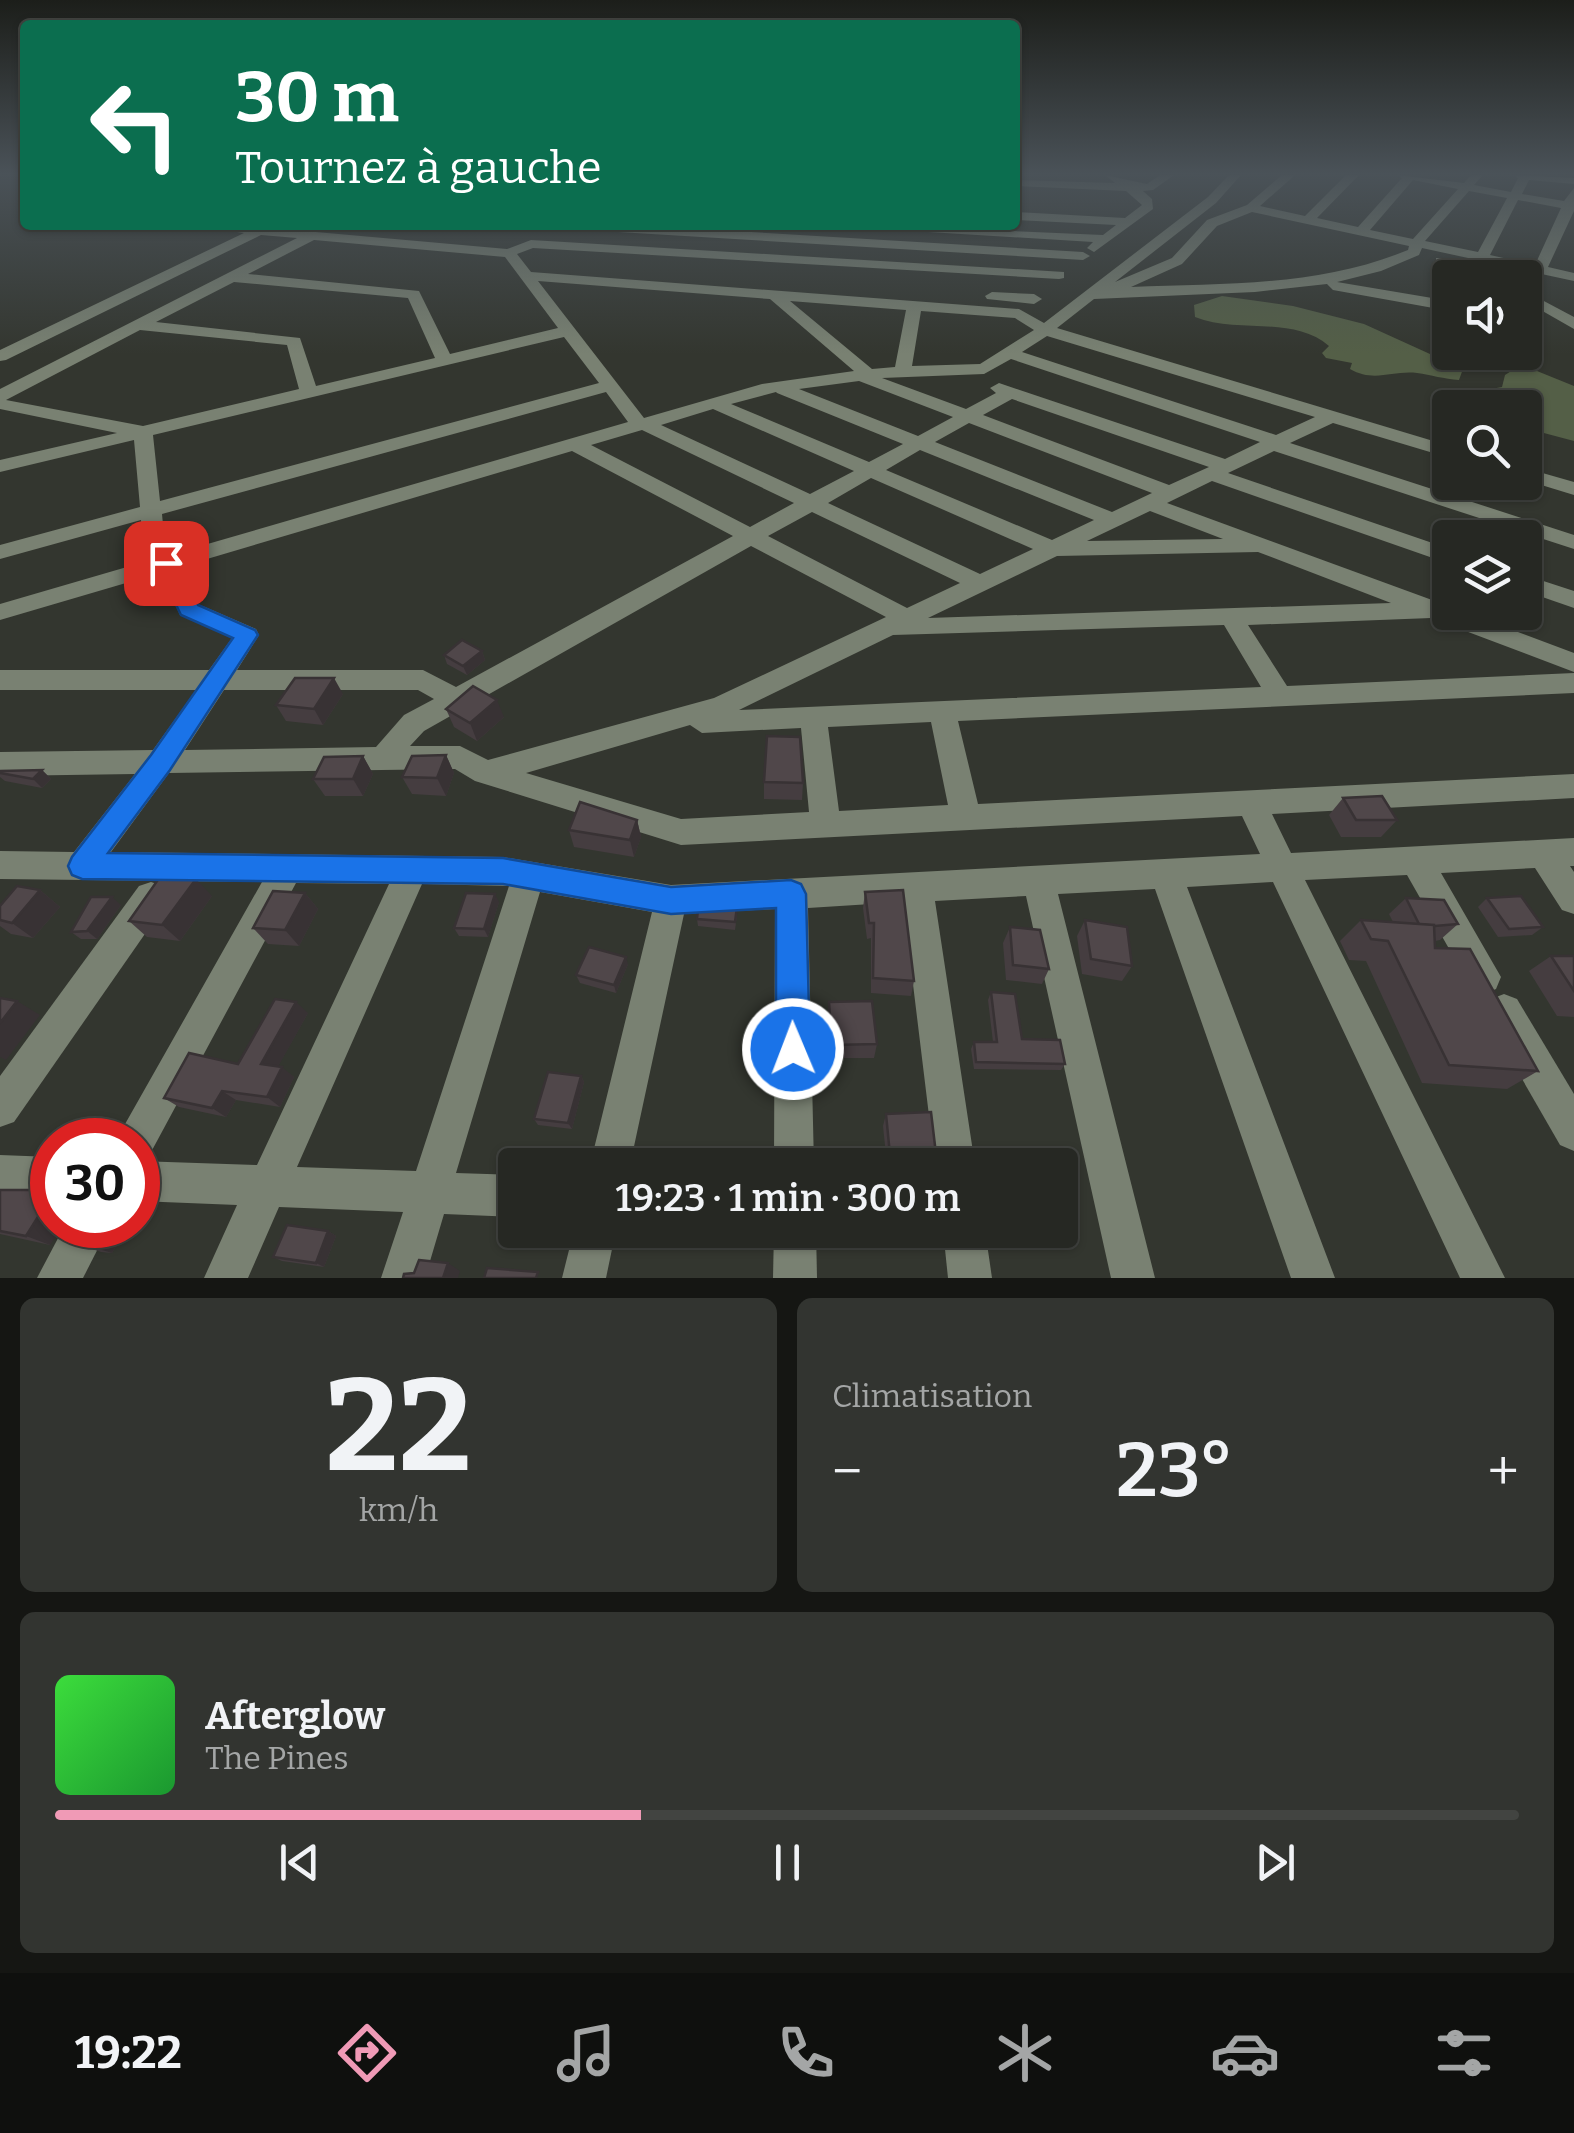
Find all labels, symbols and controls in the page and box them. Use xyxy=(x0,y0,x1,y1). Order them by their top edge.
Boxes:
text: 30 m xyxy=(235,56,399,140)
icon: left xyxy=(70,60,200,190)
text: Tournez à gauche xyxy=(235,141,602,195)
map controls xyxy=(1432,260,1542,630)
button: sound xyxy=(1432,260,1542,370)
button: search xyxy=(1432,390,1542,500)
button: layers xyxy=(1432,520,1542,630)
pin xyxy=(124,521,209,606)
icon: arrive xyxy=(139,536,194,591)
position arrow xyxy=(741,997,845,1101)
speed limit sign: 30 xyxy=(30,1118,160,1248)
text: 19:23 · 1 min · 300 m xyxy=(616,1175,960,1221)
text: 22 xyxy=(325,1348,472,1504)
text: Climatisation xyxy=(832,1377,1032,1415)
text: 23° xyxy=(1116,1426,1234,1516)
text: − xyxy=(832,1439,862,1505)
text: + xyxy=(1488,1439,1519,1505)
text: km/h xyxy=(359,1491,438,1529)
text: Afterglow xyxy=(205,1693,385,1739)
text: The Pines xyxy=(205,1739,349,1777)
icon: previous xyxy=(272,1835,327,1890)
icon: pause xyxy=(760,1835,815,1890)
icon: next xyxy=(1248,1835,1303,1890)
icon: directions xyxy=(332,2018,402,2088)
icon: music xyxy=(551,2018,621,2088)
icon: phone xyxy=(771,2018,841,2088)
icon: climate xyxy=(990,2018,1060,2088)
icon: car xyxy=(1210,2018,1280,2088)
icon: filters xyxy=(1429,2018,1499,2088)
text: 19:22 xyxy=(75,2026,182,2080)

